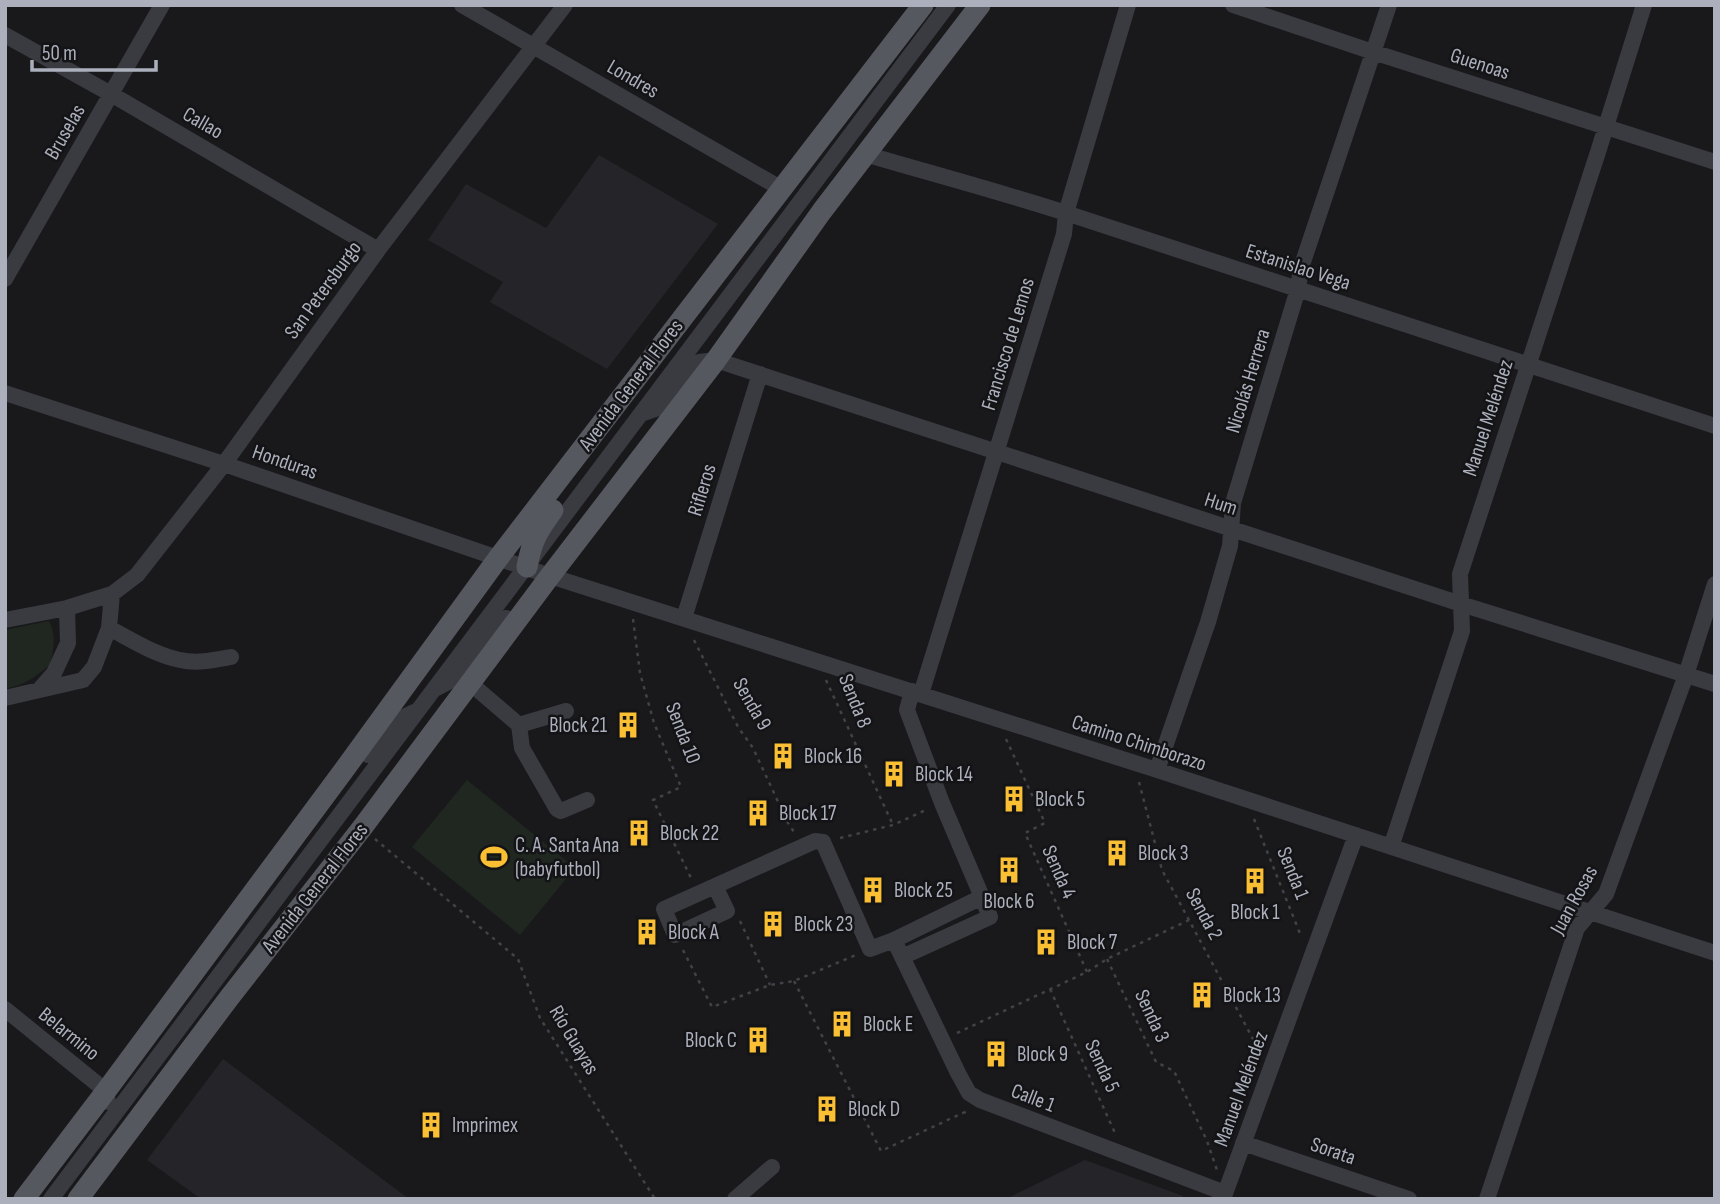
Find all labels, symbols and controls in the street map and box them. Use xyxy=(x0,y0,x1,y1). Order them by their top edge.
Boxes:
scale bar xyxy=(32,28,156,72)
text: 50 m xyxy=(42,41,77,66)
street label: Guenoas xyxy=(1447,43,1513,85)
street label: Londres xyxy=(603,54,663,104)
street label: Bruselas xyxy=(39,100,91,164)
street label: Callao xyxy=(178,102,228,144)
street label: San Petersburgo xyxy=(279,236,367,344)
street label: Estanislao Vega xyxy=(1243,238,1353,296)
street label: Francisco de Lemos xyxy=(976,275,1040,413)
street label: Avenida General Flores xyxy=(573,314,688,456)
street label: Nicolás Herrera xyxy=(1220,326,1276,436)
street label: Manuel Meléndez xyxy=(1457,356,1519,479)
street label: Honduras xyxy=(249,439,321,485)
street label: Rifleros xyxy=(682,461,722,519)
street label: Hum xyxy=(1201,487,1241,521)
street label: Senda 8 xyxy=(833,670,877,732)
street label: Senda 9 xyxy=(727,674,777,734)
street label: Senda 10 xyxy=(660,699,706,767)
street label: Camino Chimborazo xyxy=(1069,709,1209,777)
building icon: Block 21 xyxy=(613,710,643,740)
place label: Block 21 xyxy=(549,713,608,738)
building icon: Block 16 xyxy=(768,741,798,771)
place label: Block 16 xyxy=(804,744,862,769)
building icon: Block 14 xyxy=(879,759,909,789)
place label: Block 14 xyxy=(915,762,973,787)
building icon: Block 5 xyxy=(999,784,1029,814)
place label: Block 5 xyxy=(1035,787,1085,812)
building icon: Block 17 xyxy=(743,798,773,828)
place label: Block 17 xyxy=(779,801,837,826)
street label: Avenida General Flores xyxy=(256,818,373,959)
building icon: Block 22 xyxy=(624,818,654,848)
place label: Block 22 xyxy=(660,821,719,846)
place label: C. A. Santa Ana (babyfutbol) xyxy=(515,833,619,882)
building icon: Block 3 xyxy=(1102,838,1132,868)
place label: Block 3 xyxy=(1138,841,1189,866)
sports icon: C. A. Santa Ana (babyfutbol) xyxy=(479,842,509,872)
street label: Senda 4 xyxy=(1036,842,1082,903)
street label: Senda 1 xyxy=(1271,843,1315,903)
building icon: Block 6 xyxy=(994,855,1024,885)
street label: Juan Rosas xyxy=(1544,861,1603,940)
building icon: Block 1 xyxy=(1240,866,1270,896)
building icon: Block 25 xyxy=(858,875,888,905)
place label: Block 25 xyxy=(894,878,953,903)
street label: Senda 2 xyxy=(1180,884,1228,944)
place label: Block 6 xyxy=(984,889,1034,914)
place label: Block 1 xyxy=(1230,900,1280,925)
building icon: Block 23 xyxy=(758,909,788,939)
place label: Block 23 xyxy=(794,912,853,937)
building icon: Block A xyxy=(632,917,662,947)
place label: Block A xyxy=(668,920,720,945)
building icon: Block 7 xyxy=(1031,927,1061,957)
place label: Block 7 xyxy=(1067,930,1118,955)
building icon: Block 13 xyxy=(1187,980,1217,1010)
place label: Block 13 xyxy=(1223,983,1281,1008)
street label: Senda 3 xyxy=(1129,986,1175,1046)
street label: Río Guayas xyxy=(544,1001,604,1079)
street label: Belarmino xyxy=(34,1002,104,1066)
building icon: Block E xyxy=(827,1009,857,1039)
place label: Block E xyxy=(863,1012,913,1037)
building icon: Block C xyxy=(743,1025,773,1055)
street label: Manuel Meléndez xyxy=(1209,1027,1274,1150)
place label: Block C xyxy=(685,1028,737,1053)
street label: Senda 5 xyxy=(1079,1036,1125,1096)
building icon: Block 9 xyxy=(981,1039,1011,1069)
place label: Block 9 xyxy=(1017,1042,1068,1067)
street label: Calle 1 xyxy=(1008,1078,1059,1118)
building icon: Block D xyxy=(812,1094,842,1124)
place label: Block D xyxy=(848,1097,900,1122)
building icon: Imprimex xyxy=(416,1110,446,1140)
place label: Imprimex xyxy=(452,1113,518,1138)
street label: Sorata xyxy=(1307,1132,1359,1170)

